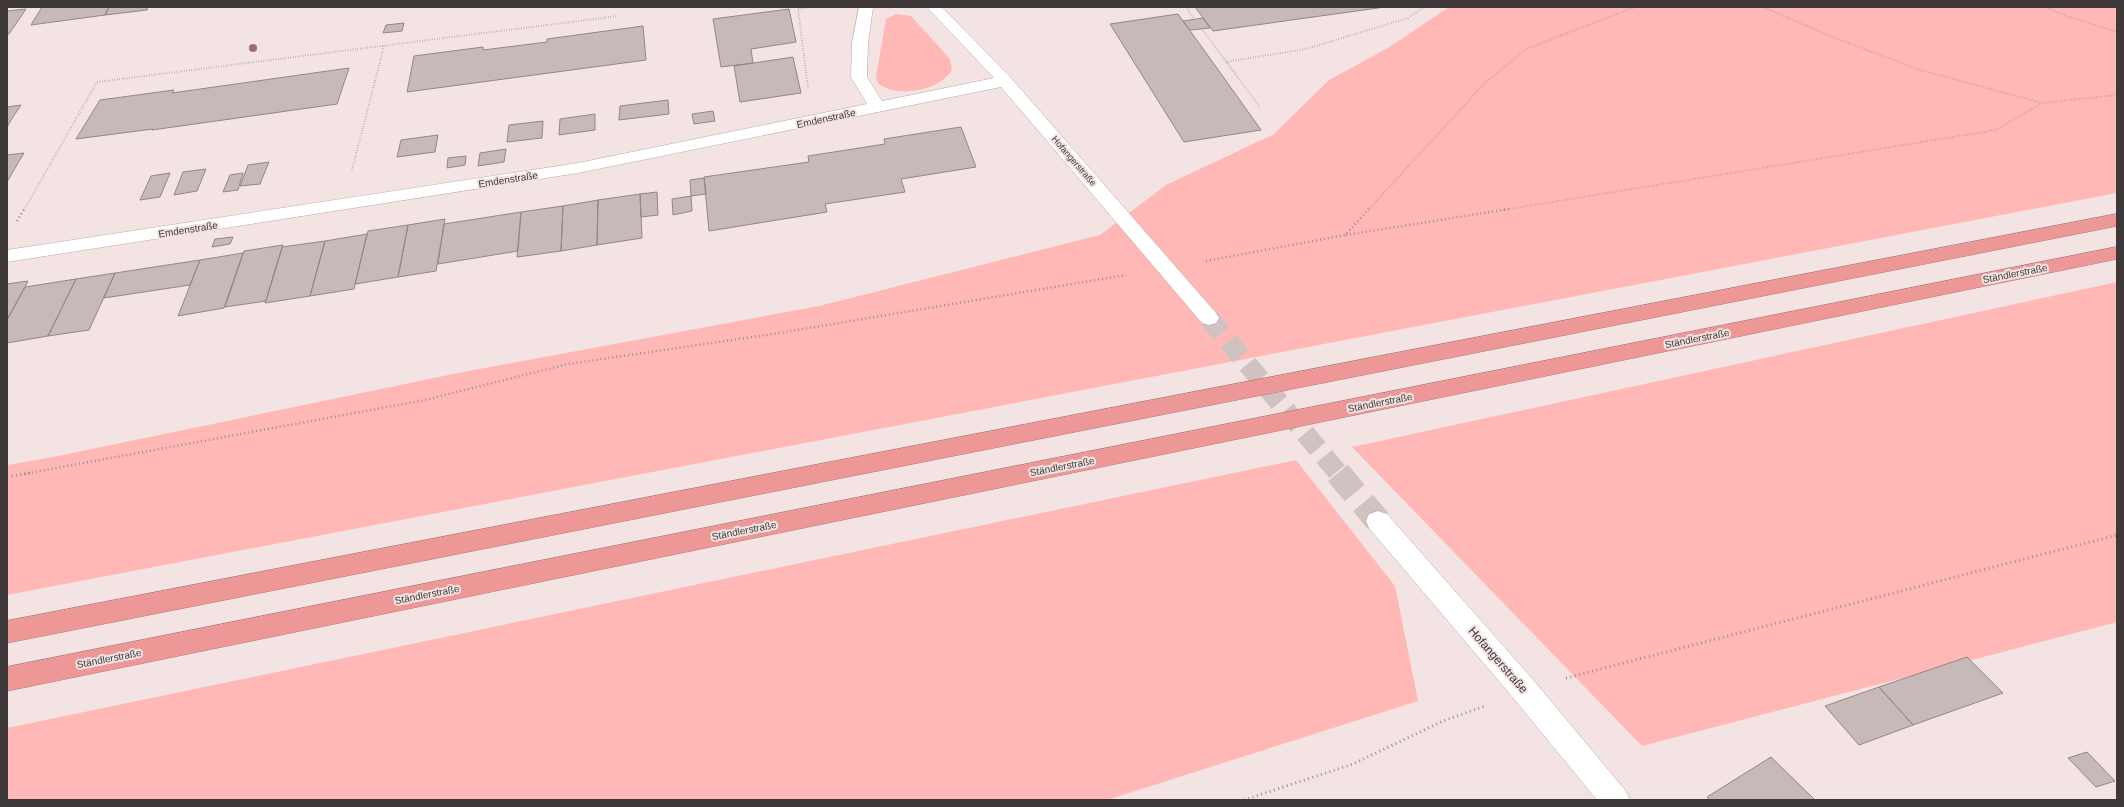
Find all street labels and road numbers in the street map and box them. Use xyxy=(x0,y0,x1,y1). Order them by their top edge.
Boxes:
street label: Emdenstraße xyxy=(796,107,857,130)
street label: Hofangerstraße xyxy=(1050,134,1098,188)
street label: Emdenstraße xyxy=(478,169,539,190)
street label: Emdenstraße xyxy=(158,219,219,240)
street label: Ständlerstraße xyxy=(1982,262,2049,285)
street label: Ständlerstraße xyxy=(1664,327,1731,350)
street label: Ständlerstraße xyxy=(1347,391,1414,414)
street label: Ständlerstraße xyxy=(1029,455,1096,478)
street label: Ständlerstraße xyxy=(711,519,778,542)
street label: Ständlerstraße xyxy=(394,583,461,606)
street label: Hofangerstraße xyxy=(1465,624,1531,696)
street label: Ständlerstraße xyxy=(76,647,143,670)

